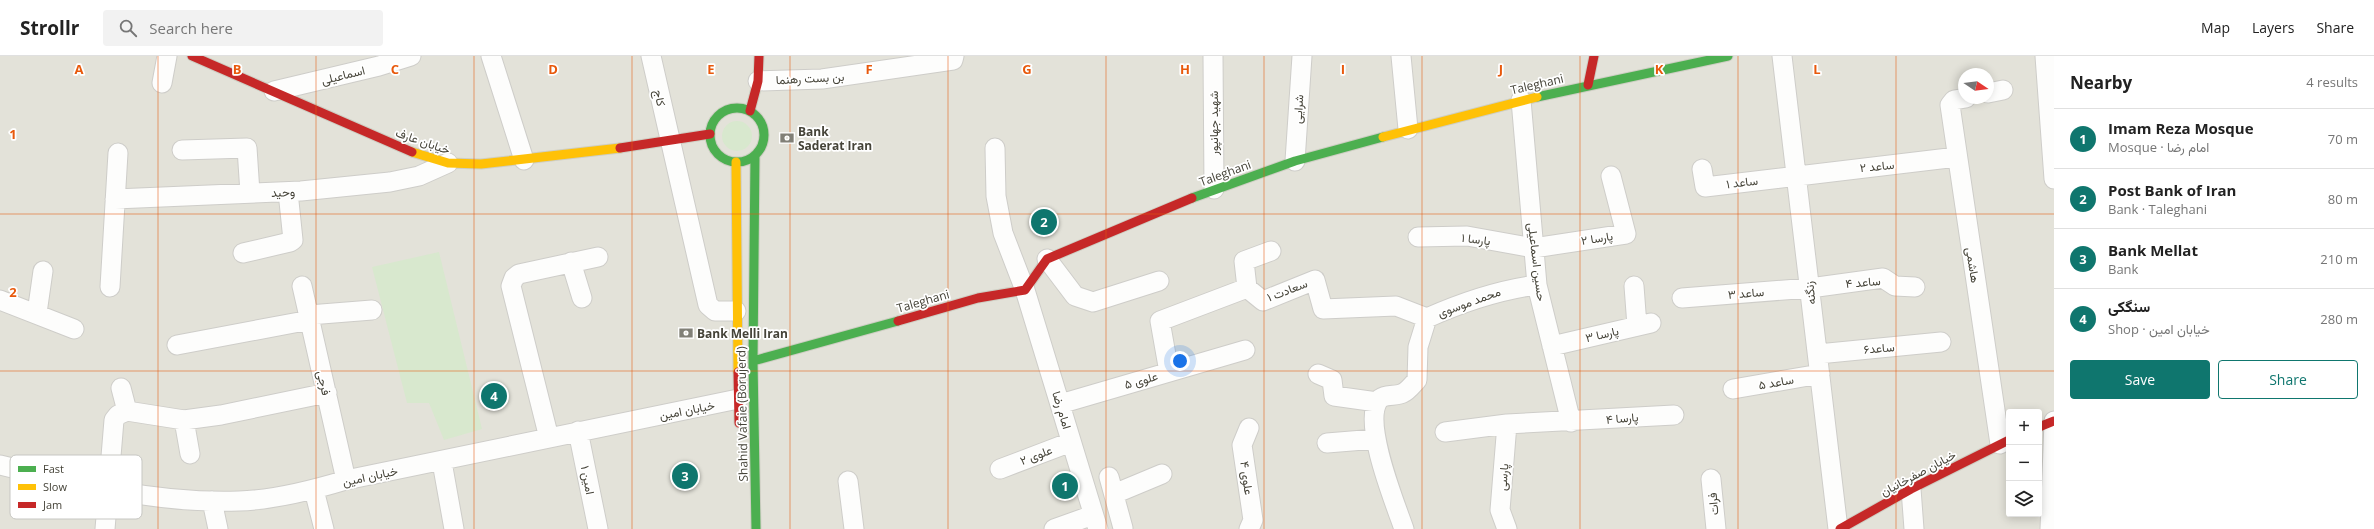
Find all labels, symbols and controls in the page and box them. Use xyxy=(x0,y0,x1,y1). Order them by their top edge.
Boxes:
search box xyxy=(103,10,383,46)
text: Strollr xyxy=(20,15,79,41)
icon: search xyxy=(117,17,139,39)
text: Search here xyxy=(149,18,233,38)
text: Map xyxy=(2201,18,2230,37)
text: Layers xyxy=(2252,18,2294,37)
text: Share xyxy=(2316,18,2354,37)
text: A xyxy=(75,60,84,78)
text: B xyxy=(233,60,242,78)
text: C xyxy=(391,60,399,78)
text: D xyxy=(548,60,558,78)
text: E xyxy=(707,60,715,78)
text: F xyxy=(865,60,873,78)
text: G xyxy=(1022,60,1032,78)
text: H xyxy=(1180,60,1190,78)
text: I xyxy=(1341,60,1345,78)
text: J xyxy=(1498,60,1503,78)
text: K xyxy=(1655,60,1664,78)
text: L xyxy=(1813,60,1821,78)
street label: اسماعیلی xyxy=(319,61,367,89)
street label: بن بست رهنما xyxy=(775,68,845,88)
north arrow xyxy=(1958,68,1994,104)
street label: Taleghani xyxy=(1509,70,1565,98)
text: Nearby xyxy=(2070,71,2132,94)
text: 4 results xyxy=(2306,73,2358,91)
street label: کاج xyxy=(649,88,670,108)
street label: شهید جهانپور xyxy=(1205,91,1222,156)
street label: شرایی xyxy=(1289,94,1307,124)
text: Imam Reza Mosque xyxy=(2108,118,2254,138)
place label: Bank Saderat Iran xyxy=(798,123,872,154)
street label: خیابان عارف xyxy=(393,124,453,158)
text: 1 xyxy=(9,125,17,143)
bank icon: Bank Saderat Iran xyxy=(779,130,795,146)
text: 1 xyxy=(2079,130,2087,148)
text: 70 m xyxy=(2328,130,2358,148)
text: Mosque · امام رضا xyxy=(2108,138,2209,156)
street label: Taleghani xyxy=(1197,156,1253,190)
street label: ساعد ۲ xyxy=(1859,156,1895,176)
street label: ساعد ۱ xyxy=(1725,172,1759,192)
text: Post Bank of Iran xyxy=(2108,180,2236,200)
street label: وحید xyxy=(271,183,295,201)
text: 2 xyxy=(2079,190,2087,208)
text: 80 m xyxy=(2328,190,2358,208)
text: Bank · Taleghani xyxy=(2108,200,2207,218)
pin: 2 xyxy=(1031,207,1057,237)
street label: حسین اسماعیلی xyxy=(1524,222,1550,302)
street label: پارسا ۲ xyxy=(1580,227,1614,249)
street label: پارسا ۱ xyxy=(1460,229,1492,249)
text: Bank Mellat xyxy=(2108,240,2198,260)
street label: هاشمی xyxy=(1962,246,1984,284)
text: 3 xyxy=(2079,250,2087,268)
text: 210 m xyxy=(2320,250,2358,268)
text: Bank xyxy=(2108,260,2138,278)
street label: ساعد ۴ xyxy=(1845,272,1881,292)
street label: سعادت ۱ xyxy=(1264,274,1310,306)
street label: زنگنه xyxy=(1800,280,1820,306)
text: 2 xyxy=(9,283,17,301)
street label: محمد موسوی xyxy=(1435,283,1503,321)
street label: ساعد ۳ xyxy=(1727,283,1765,303)
street label: Taleghani xyxy=(895,285,951,317)
text: سنگکی xyxy=(2108,296,2150,316)
text: 4 xyxy=(2079,310,2087,328)
text: 280 m xyxy=(2320,310,2358,328)
text: Shop · خیابان امین xyxy=(2108,320,2210,338)
street label: پارسا ۳ xyxy=(1584,322,1621,346)
bank icon: Bank Melli Iran xyxy=(678,325,694,341)
place label: Bank Melli Iran xyxy=(697,325,788,342)
street label: ساعد۶ xyxy=(1863,338,1895,358)
street label: Shahid Vafaie (Borujerd) xyxy=(732,346,752,482)
your location xyxy=(1170,351,1190,371)
button: Save xyxy=(2070,360,2210,399)
button: Share xyxy=(2218,360,2358,399)
street label: علوی ۵ xyxy=(1122,367,1160,393)
street label: فرجی xyxy=(313,369,335,397)
street label: ساعد ۵ xyxy=(1757,371,1795,393)
pin: 4 xyxy=(481,381,507,411)
street label: امام رضا xyxy=(1048,389,1076,431)
street label: خیابان امین xyxy=(658,396,716,424)
street label: پارسا ۴ xyxy=(1605,408,1639,428)
map controls xyxy=(2006,409,2042,517)
button: + xyxy=(2006,409,2042,445)
street label: علوی ۲ xyxy=(1017,441,1055,469)
button: − xyxy=(2006,445,2042,481)
street label: خیابان صفرخانیان xyxy=(1877,446,1959,500)
legend xyxy=(10,455,142,519)
street label: علوی ۴ xyxy=(1236,460,1258,496)
text: Fast xyxy=(43,461,64,476)
pin: 3 xyxy=(672,461,698,491)
street label: خیابان امین xyxy=(341,462,399,490)
street label: پارسی xyxy=(1494,463,1512,491)
street label: امین ۱ xyxy=(577,464,599,496)
pin: 1 xyxy=(1052,471,1078,501)
text: Slow xyxy=(43,479,67,494)
button: layers xyxy=(2006,481,2042,517)
street label: فرات xyxy=(1704,492,1722,516)
text: Jam xyxy=(42,497,62,512)

